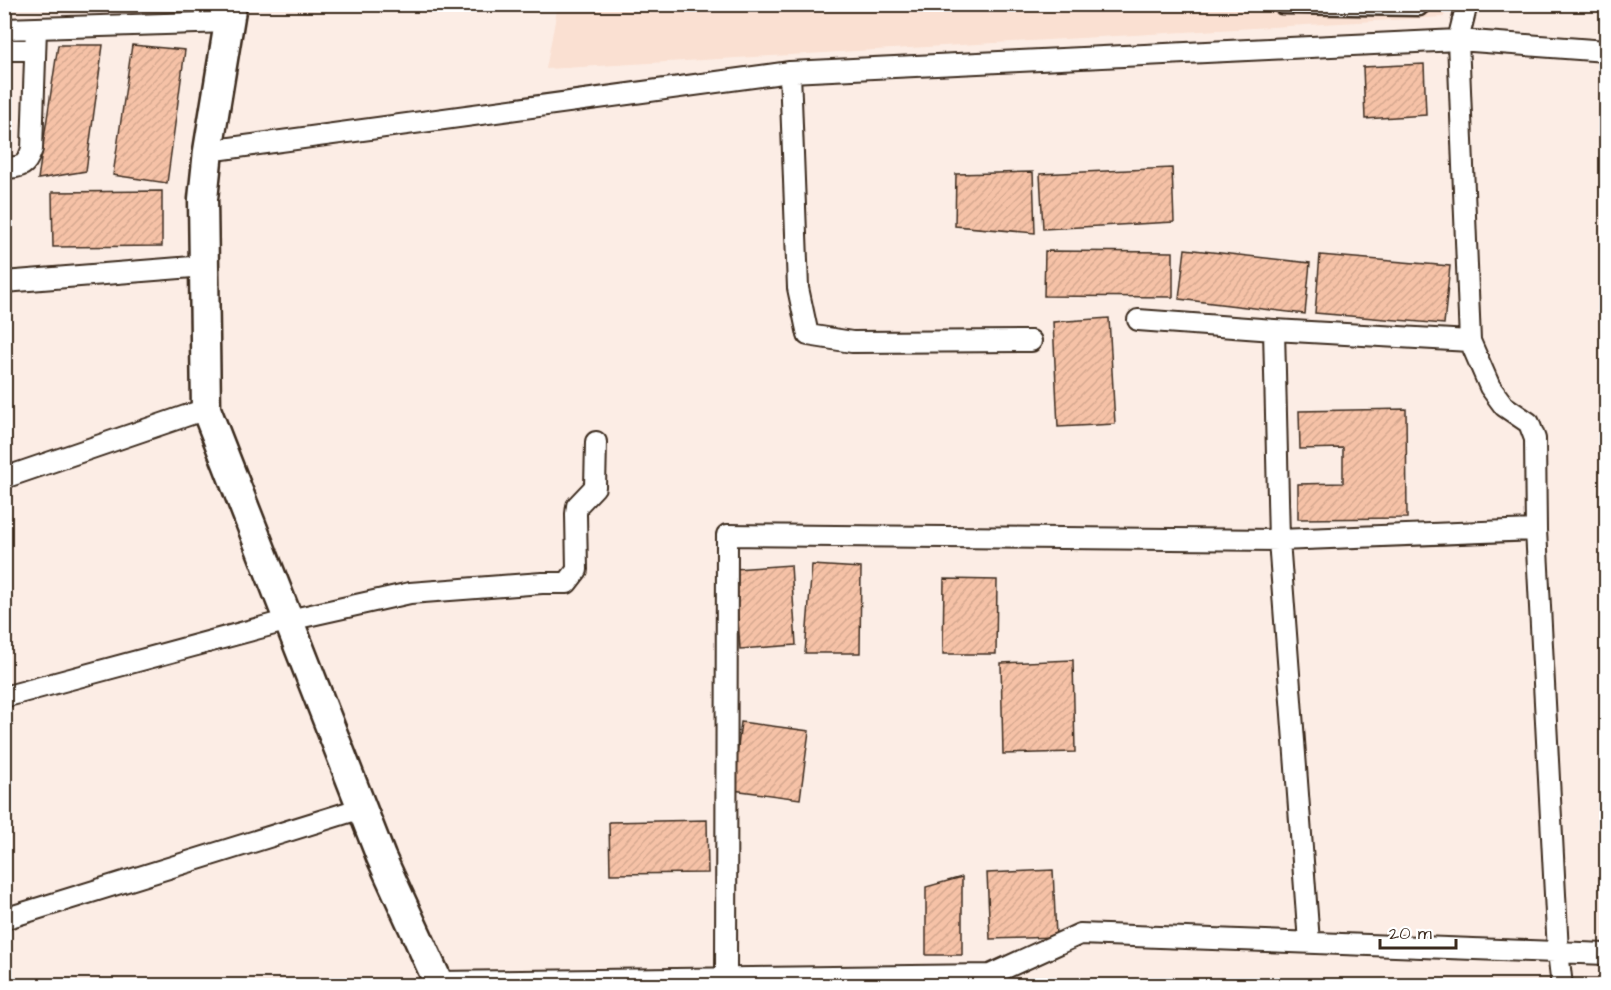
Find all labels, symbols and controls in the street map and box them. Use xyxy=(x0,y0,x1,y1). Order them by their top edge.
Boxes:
scale bar xyxy=(1380,912,1456,950)
text: 20 m xyxy=(1389,921,1432,946)

